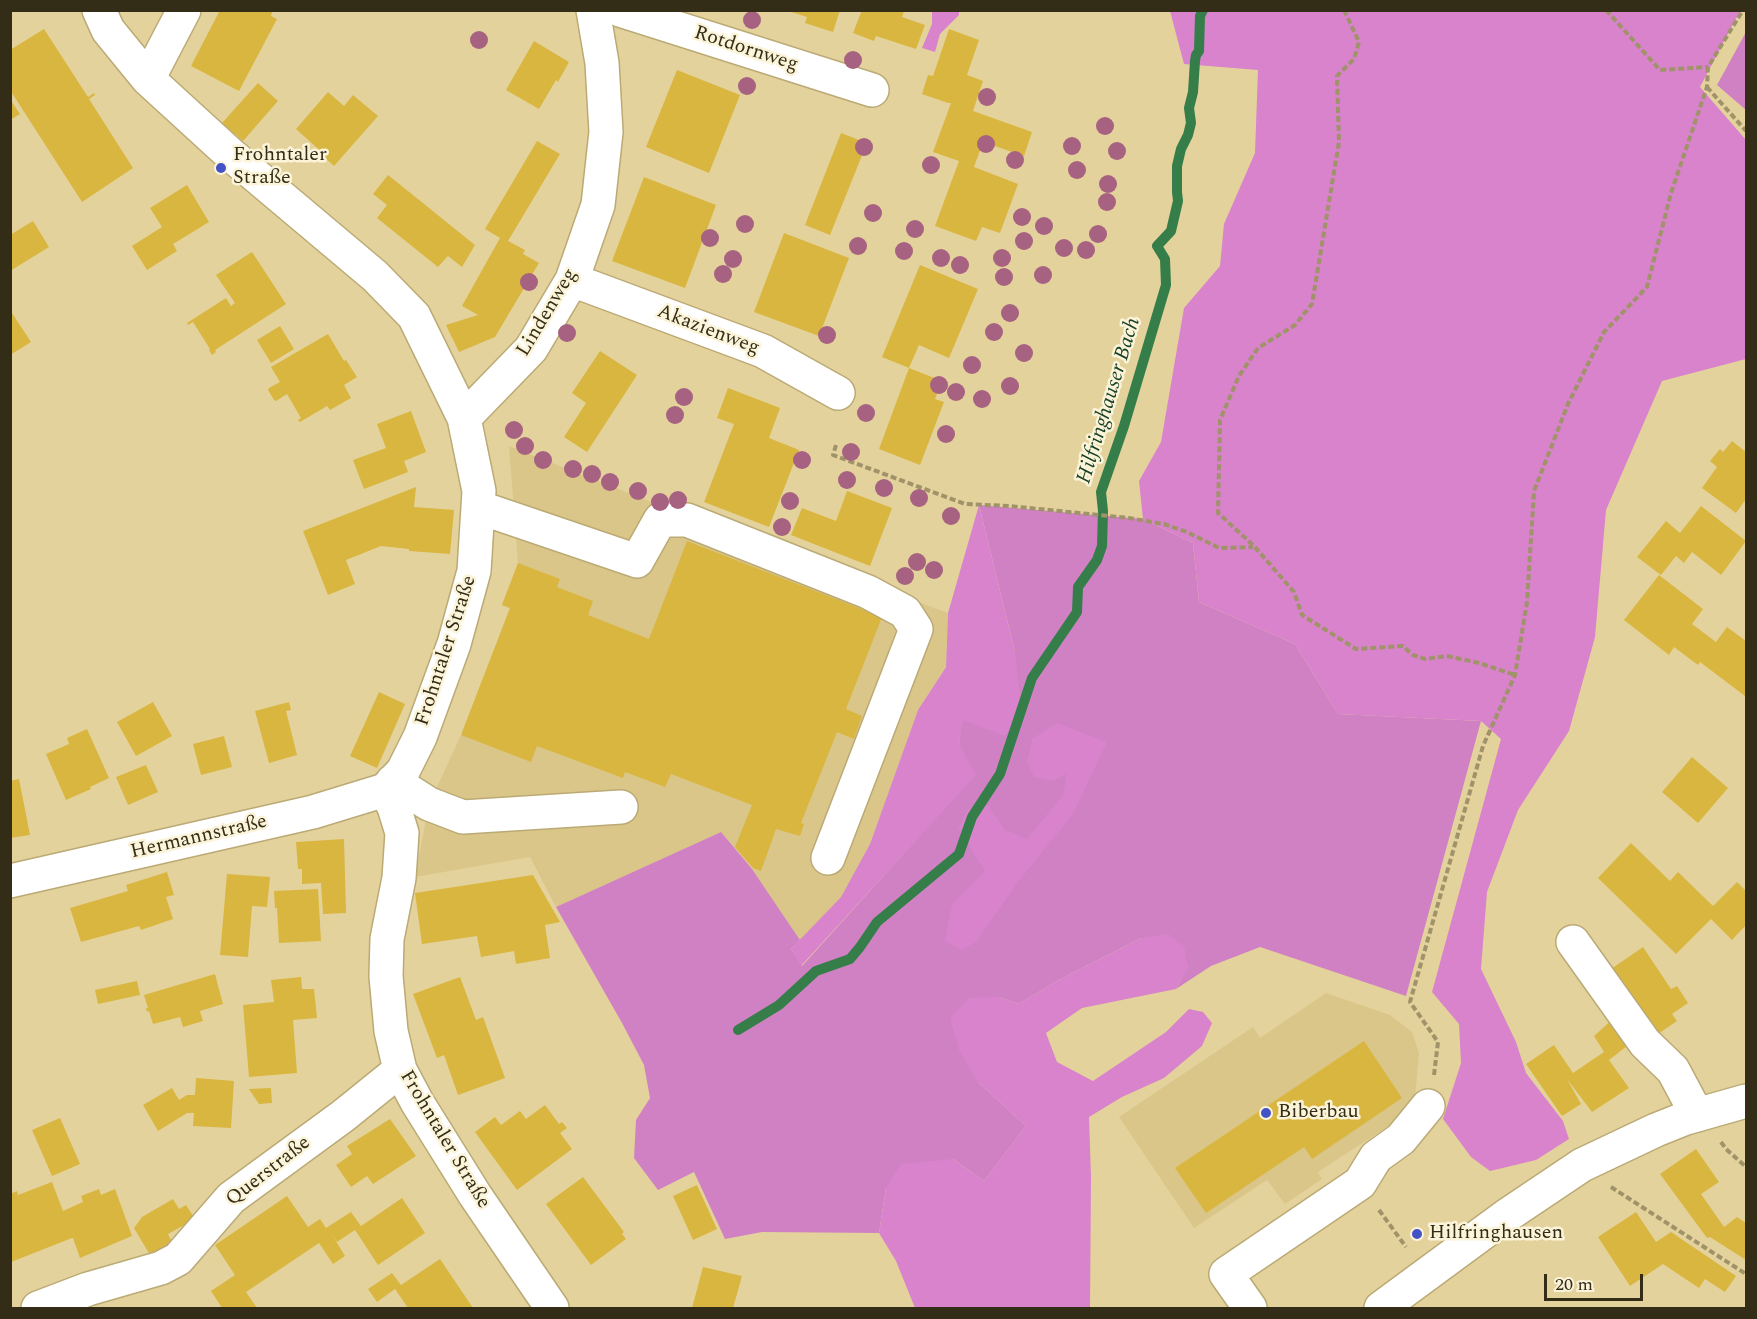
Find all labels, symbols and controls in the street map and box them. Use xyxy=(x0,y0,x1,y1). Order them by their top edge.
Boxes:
street label: Rotdornweg xyxy=(691,22,801,78)
place label: Frohntaler Straße xyxy=(233,144,327,191)
marker: Frohntaler Straße xyxy=(214,161,228,175)
street label: Lindenweg xyxy=(512,265,584,361)
street label: Akazienweg xyxy=(653,300,763,362)
water label: Hilfringhauser Bach xyxy=(1073,315,1147,487)
street label: Frohntaler Straße xyxy=(411,573,483,729)
street label: Hermannstraße xyxy=(128,811,270,865)
street label: Frohntaler Straße xyxy=(393,1067,495,1213)
place label: Biberbau xyxy=(1278,1101,1359,1125)
marker: Biberbau xyxy=(1259,1106,1273,1120)
street label: Querstraße xyxy=(222,1132,316,1212)
place label: Hilfringhausen xyxy=(1429,1222,1563,1246)
marker: Hilfringhausen xyxy=(1410,1227,1424,1241)
scale bar xyxy=(1547,1262,1646,1300)
text: 20 m xyxy=(1555,1271,1593,1298)

